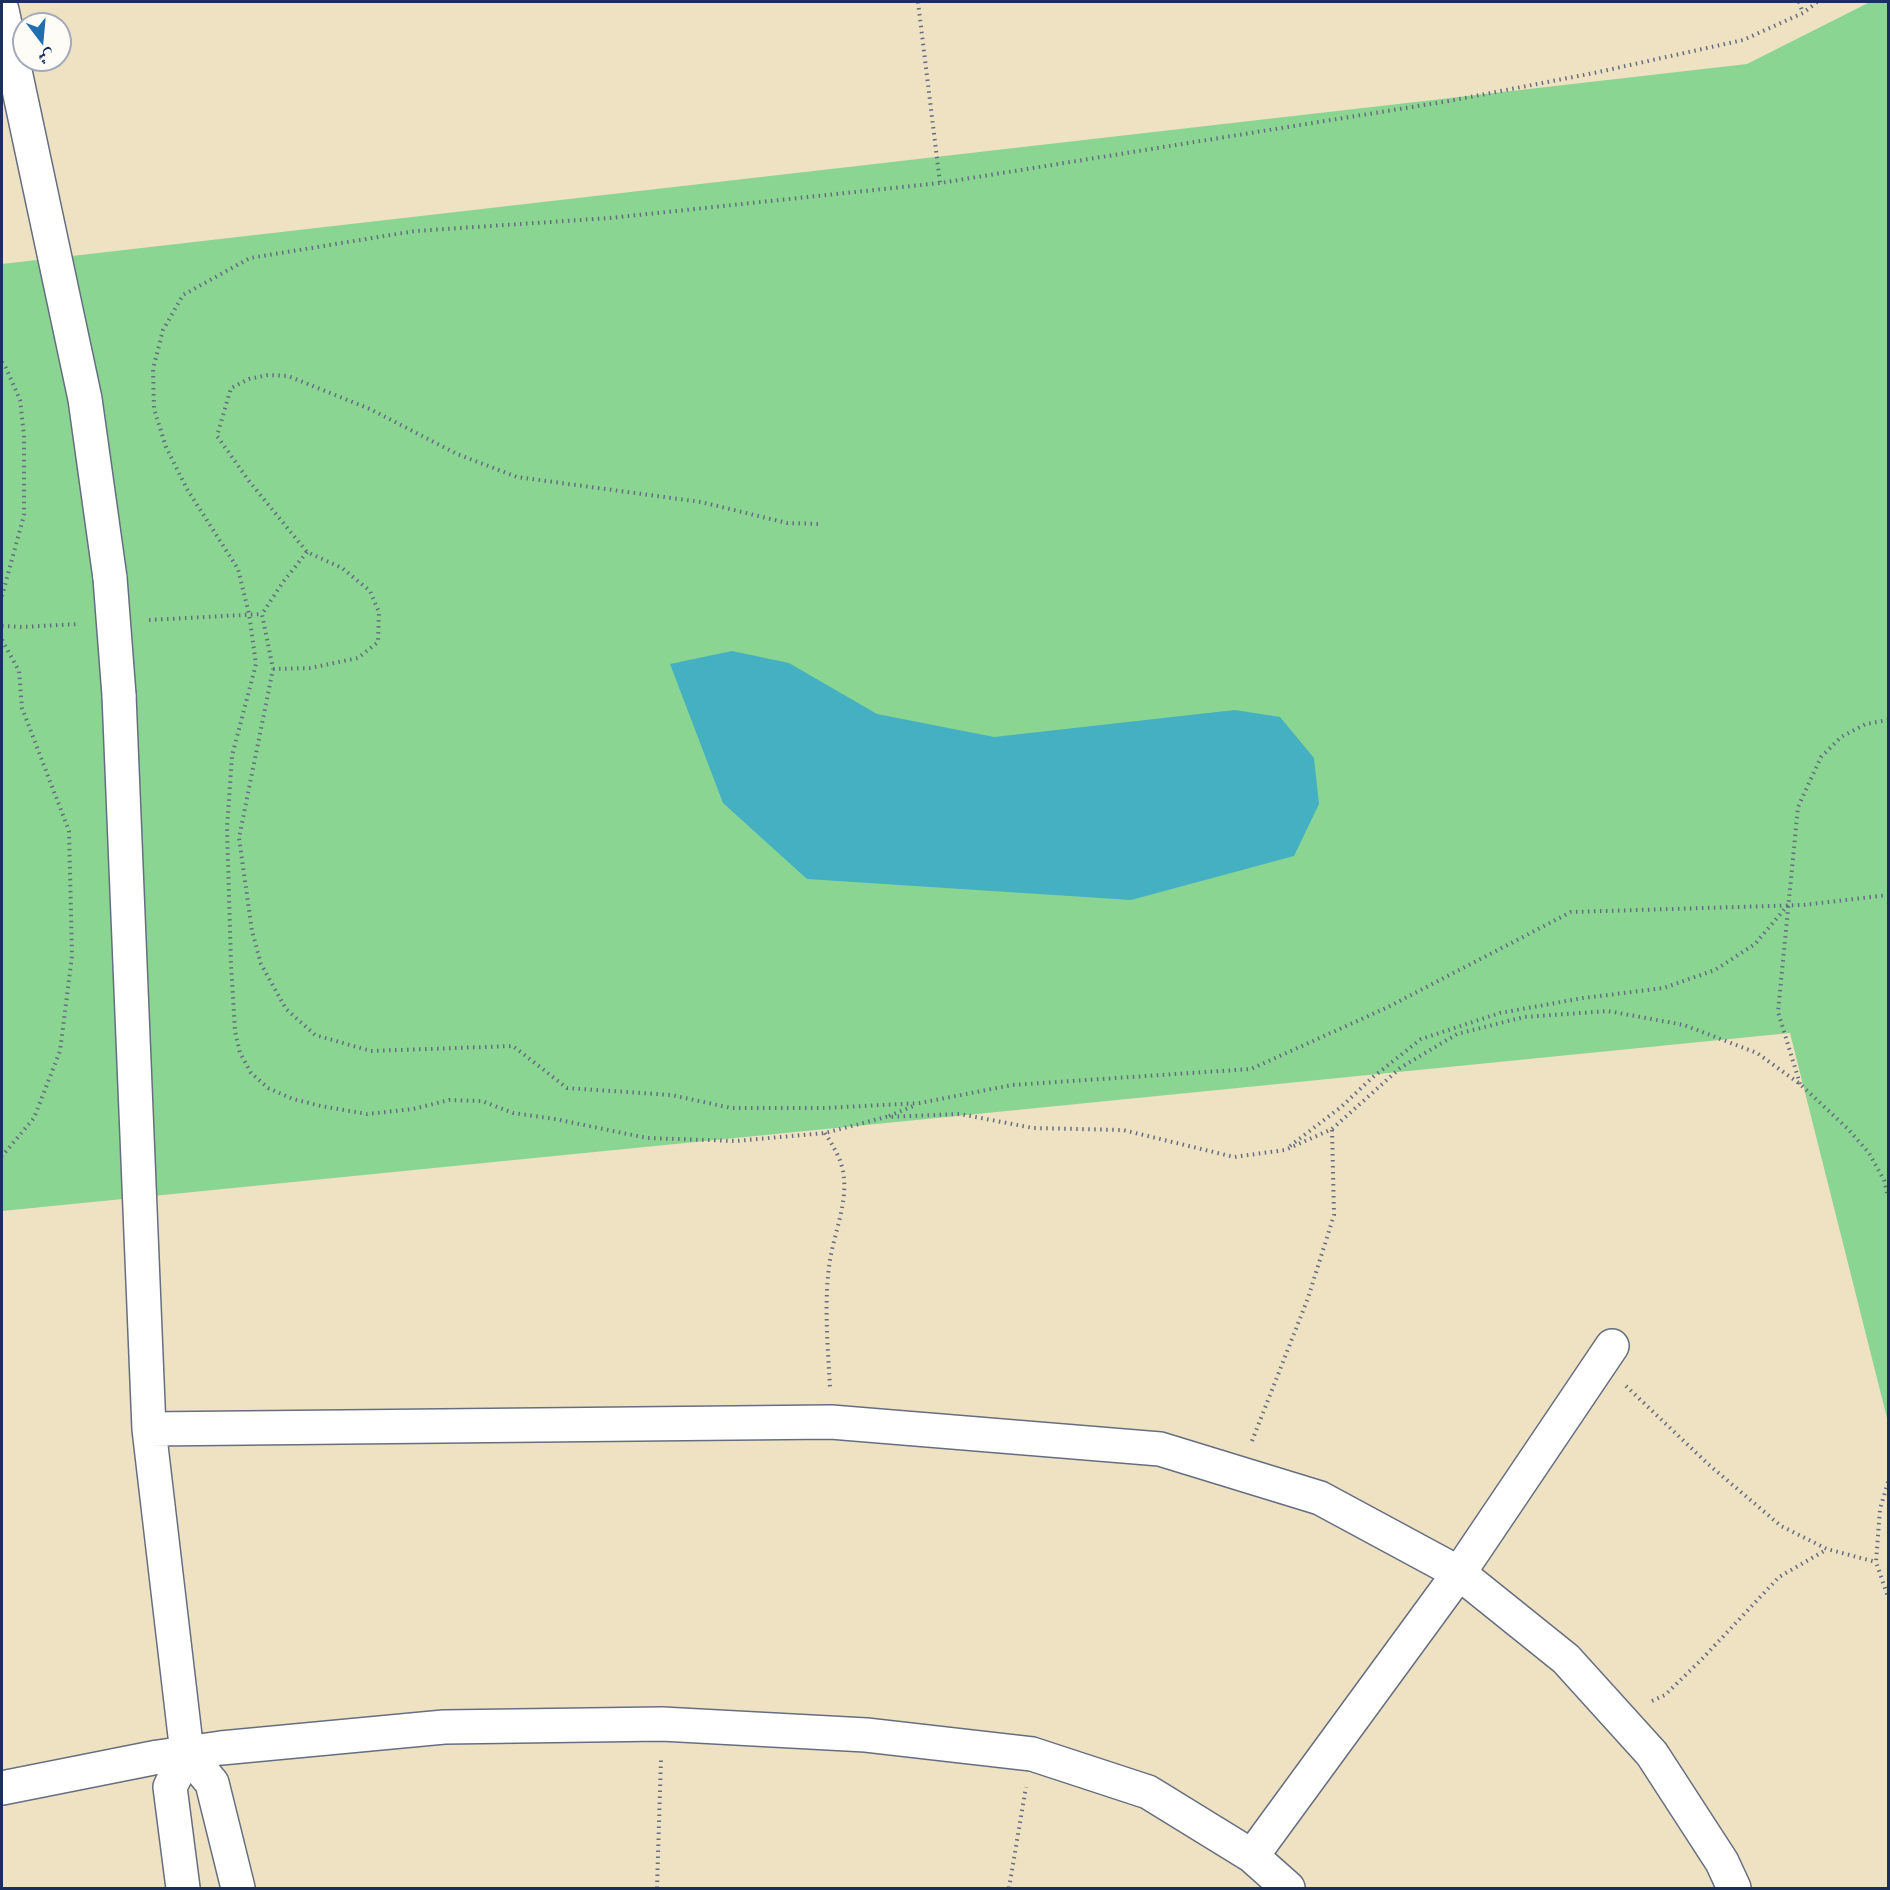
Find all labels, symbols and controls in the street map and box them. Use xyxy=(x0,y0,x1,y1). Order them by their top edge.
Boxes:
north arrow xyxy=(12,12,72,72)
text: ش xyxy=(36,46,57,69)

